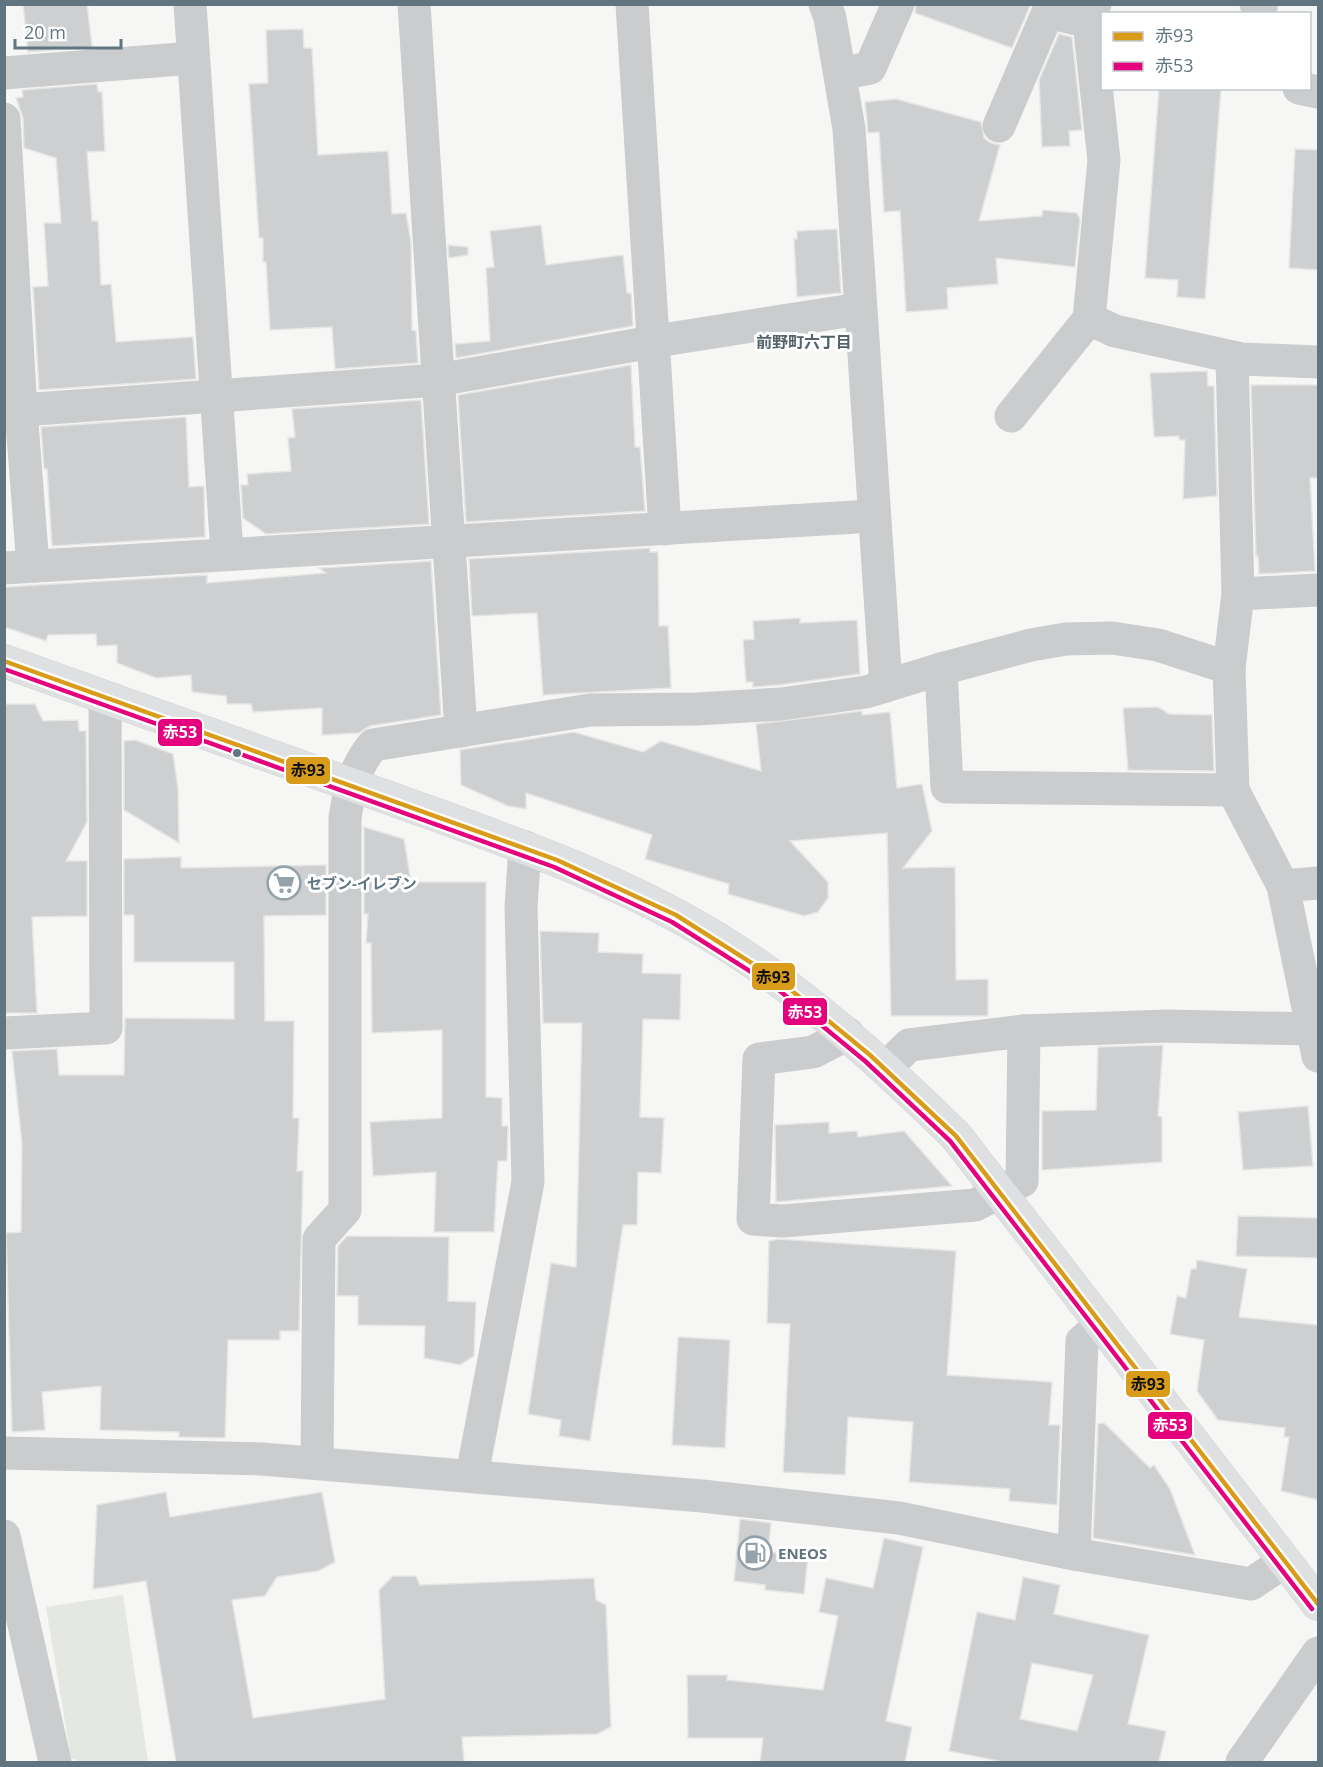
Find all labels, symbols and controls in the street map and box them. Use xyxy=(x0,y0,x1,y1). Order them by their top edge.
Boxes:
scale bar xyxy=(15,12,122,50)
legend xyxy=(1101,12,1311,90)
text: 20 m xyxy=(24,20,66,44)
text: 赤93 xyxy=(1155,23,1194,47)
text: 赤53 xyxy=(1155,53,1194,77)
district label: 前野町六丁目 xyxy=(756,331,852,353)
line badge: 赤53 xyxy=(157,718,203,747)
text: 赤53 xyxy=(163,721,197,743)
unlabelled marker xyxy=(231,747,243,759)
line badge: 赤93 xyxy=(285,756,331,785)
text: 赤93 xyxy=(291,759,325,781)
supermarket icon: セブン-イレブン xyxy=(266,865,302,901)
place label: セブン-イレブン xyxy=(307,873,417,893)
line badge: 赤93 xyxy=(751,962,796,991)
text: 赤93 xyxy=(756,966,790,988)
line badge: 赤53 xyxy=(782,997,828,1026)
text: 赤53 xyxy=(788,1001,822,1023)
line badge: 赤93 xyxy=(1125,1370,1171,1398)
text: 赤93 xyxy=(1131,1373,1165,1395)
line badge: 赤53 xyxy=(1147,1411,1193,1440)
text: 赤53 xyxy=(1153,1414,1187,1436)
fuel station icon: ENEOS xyxy=(737,1535,773,1571)
place label: ENEOS xyxy=(778,1543,827,1563)

